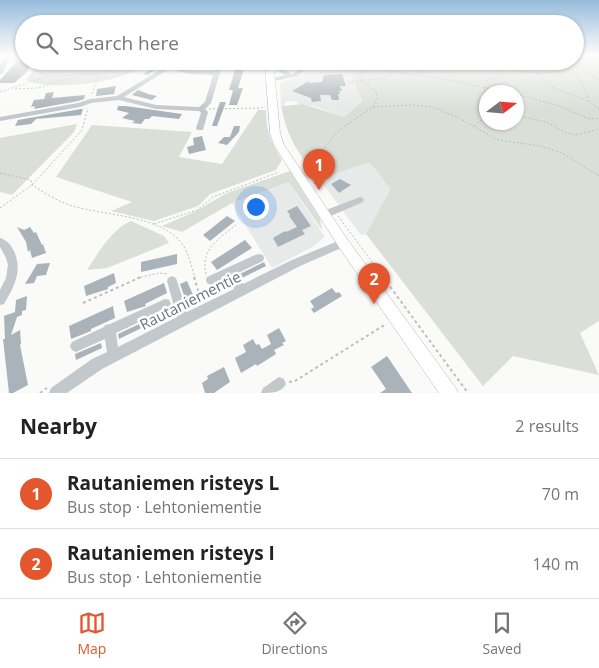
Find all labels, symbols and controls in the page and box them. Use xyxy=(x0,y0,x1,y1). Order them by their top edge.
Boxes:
search box xyxy=(15,15,584,70)
icon: search xyxy=(33,29,61,57)
text: Search here xyxy=(73,30,179,56)
north arrow xyxy=(479,85,524,130)
pin: 1 xyxy=(303,149,335,190)
your location xyxy=(243,194,269,220)
pin: 2 xyxy=(358,263,390,304)
street label: Rautaniementie xyxy=(136,266,244,334)
text: Nearby xyxy=(20,412,97,440)
text: 2 results xyxy=(515,415,579,437)
text: Rautaniemen risteys L xyxy=(67,470,279,496)
text: 1 xyxy=(31,483,41,505)
text: 70 m xyxy=(542,483,579,505)
text: Bus stop · Lehtoniementie xyxy=(67,496,262,518)
text: Rautaniemen risteys I xyxy=(67,540,275,566)
text: 2 xyxy=(31,553,41,575)
text: 140 m xyxy=(533,553,579,575)
text: Bus stop · Lehtoniementie xyxy=(67,566,262,588)
tab: Map xyxy=(77,609,106,658)
tab: Directions xyxy=(261,609,328,658)
tab: Saved xyxy=(483,609,521,658)

